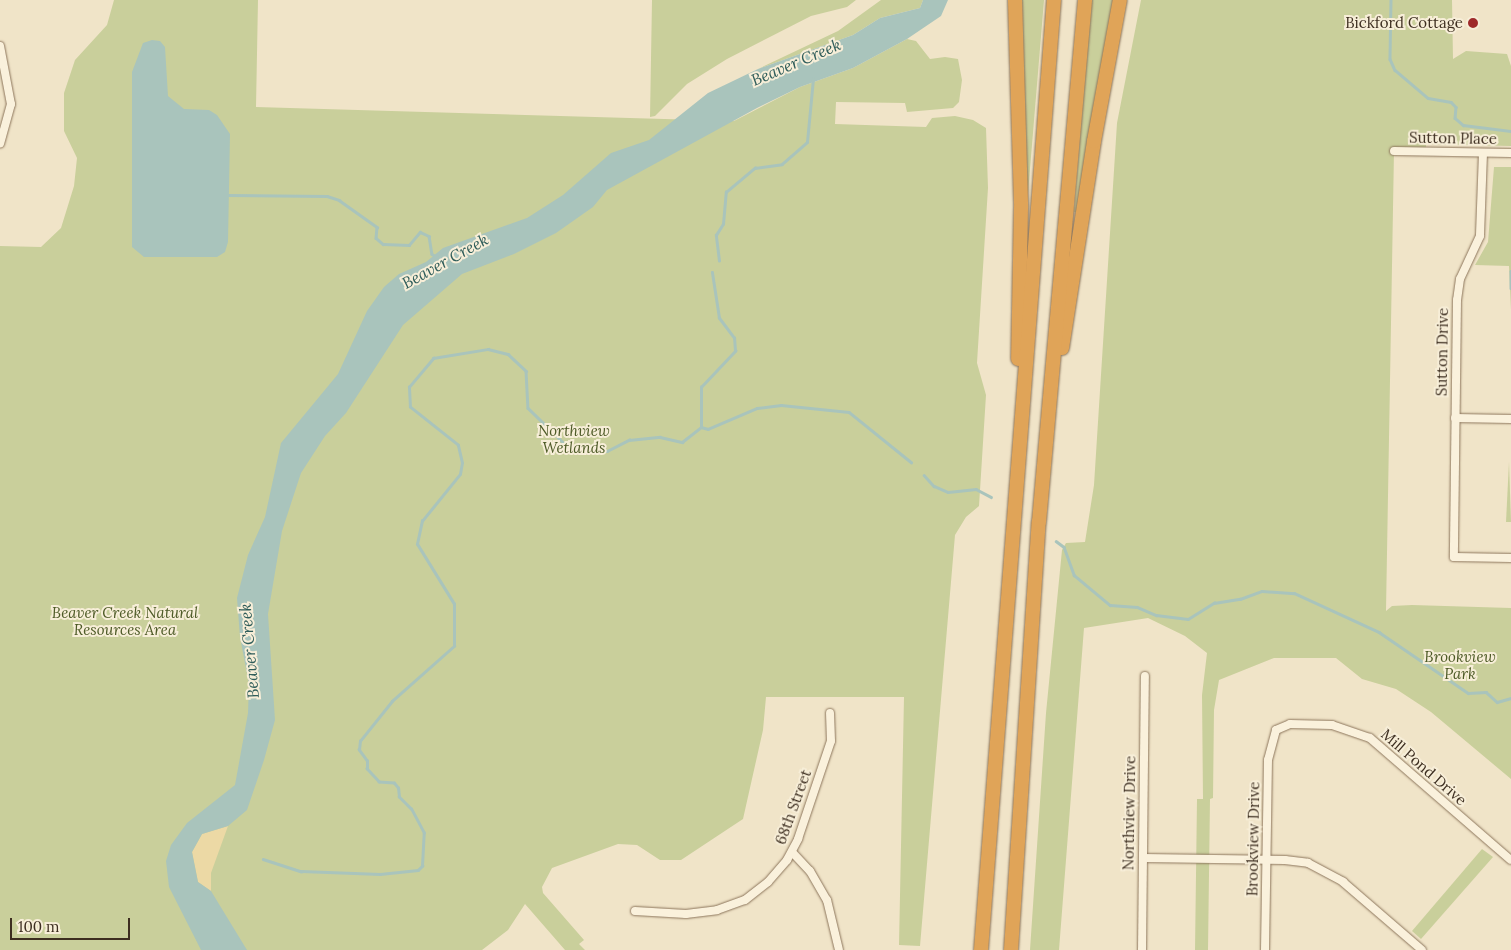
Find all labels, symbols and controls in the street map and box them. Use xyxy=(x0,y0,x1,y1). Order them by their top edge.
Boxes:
place label: Bickford Cottage xyxy=(1345,14,1463,32)
marker: Bickford Cottage xyxy=(1467,17,1479,29)
water label: Beaver Creek xyxy=(748,35,844,89)
street label: Sutton Place xyxy=(1409,128,1497,148)
water label: Beaver Creek xyxy=(399,229,491,293)
street label: Sutton Drive xyxy=(1432,308,1452,396)
park label: Northview Wetlands xyxy=(538,421,610,456)
park label: Beaver Creek Natural Resources Area xyxy=(52,603,198,638)
water label: Beaver Creek xyxy=(235,603,263,699)
park label: Brookview Park xyxy=(1424,647,1496,682)
street label: Mill Pond Drive xyxy=(1378,725,1470,809)
street label: Northview Drive xyxy=(1119,755,1139,871)
street label: 68th Street xyxy=(771,767,815,847)
street label: Brookview Drive xyxy=(1243,782,1263,896)
scale bar xyxy=(12,908,132,940)
text: 100 m xyxy=(18,917,59,936)

